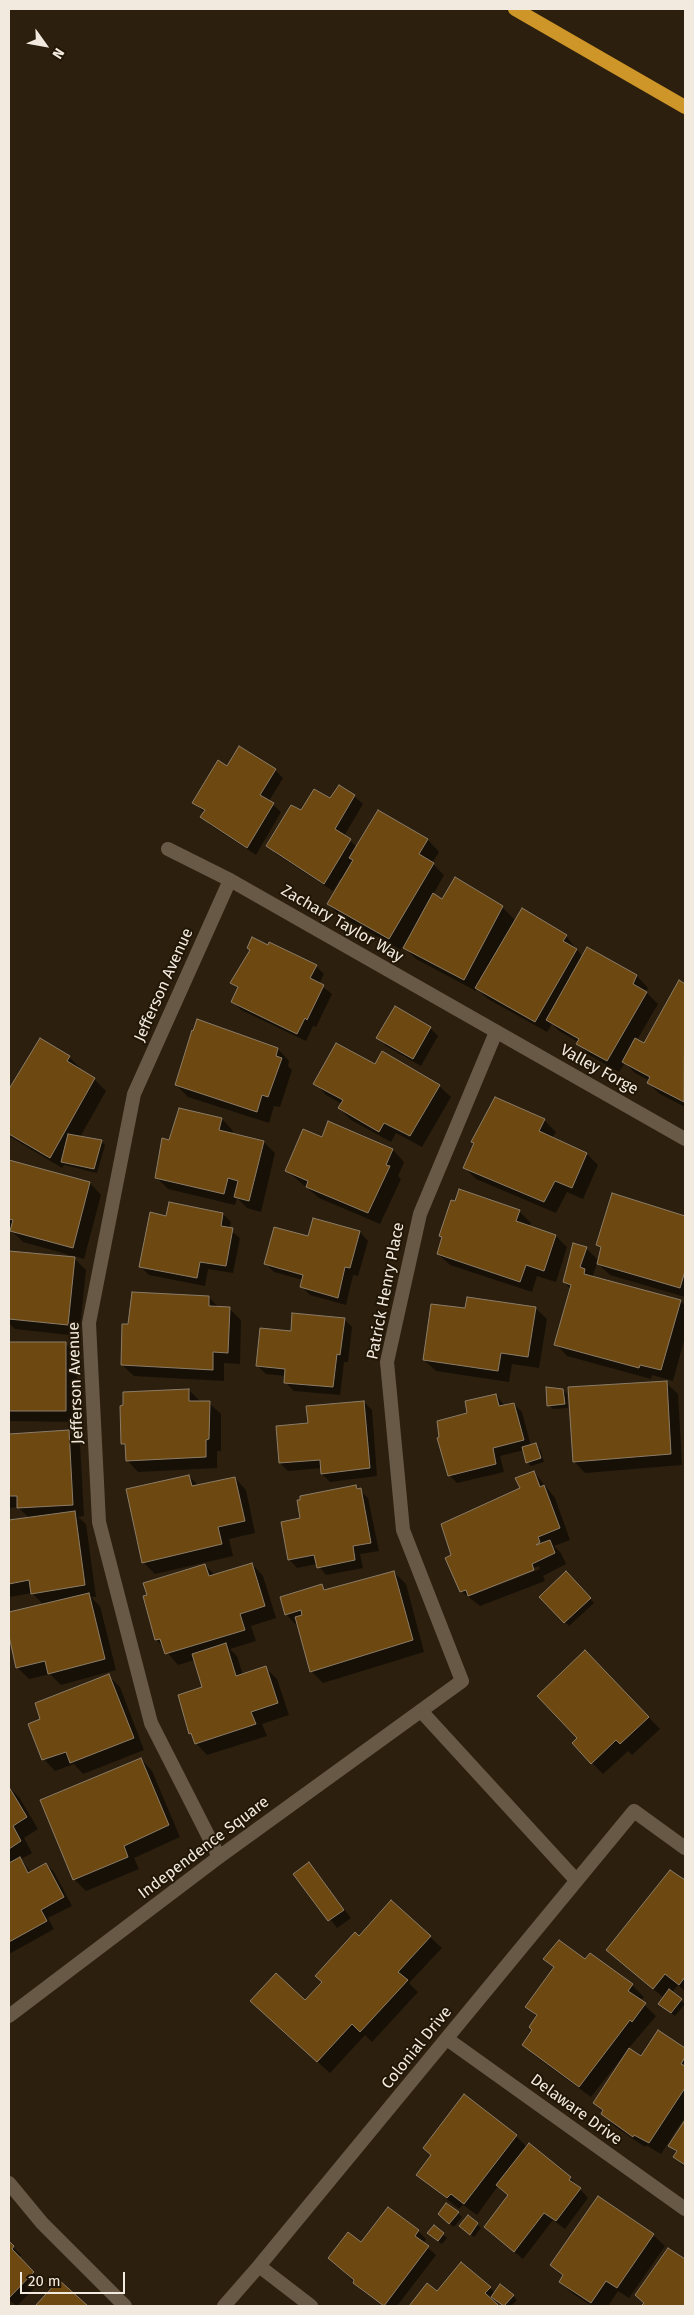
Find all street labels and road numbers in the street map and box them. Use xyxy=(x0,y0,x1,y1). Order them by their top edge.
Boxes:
street label: Zachary Taylor Way xyxy=(277,881,407,967)
street label: Jefferson Avenue xyxy=(130,925,198,1045)
street label: Valley Forge xyxy=(557,1041,641,1099)
street label: Patrick Henry Place xyxy=(363,1221,409,1361)
street label: Jefferson Avenue xyxy=(64,1322,88,1444)
street label: Independence Square xyxy=(135,1793,273,1903)
street label: Colonial Drive xyxy=(378,2003,456,2093)
street label: Delaware Drive xyxy=(527,2070,625,2150)

